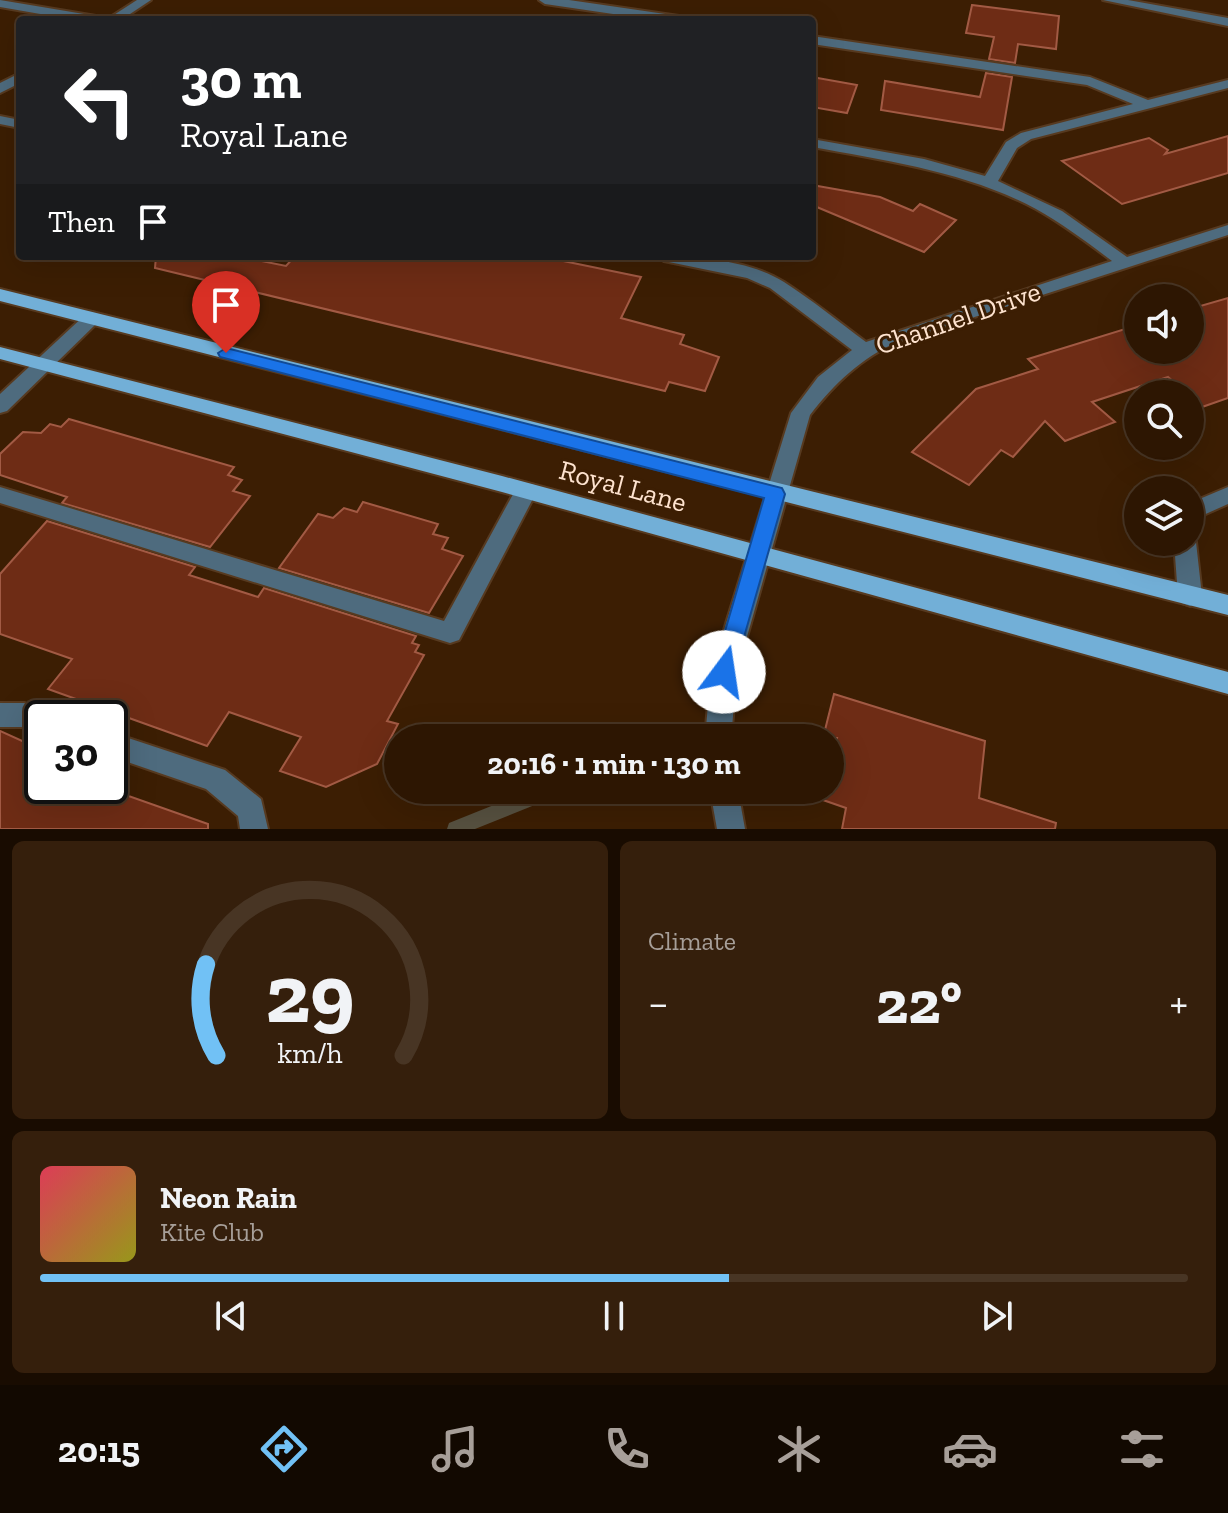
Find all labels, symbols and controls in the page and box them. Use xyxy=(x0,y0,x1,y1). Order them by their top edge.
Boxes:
text: 30 m xyxy=(180,45,302,112)
icon: left xyxy=(48,48,152,152)
text: Royal Lane xyxy=(180,113,348,156)
icon: arrive xyxy=(131,200,175,244)
text: Then xyxy=(48,204,115,240)
pin xyxy=(192,271,260,353)
street label: Channel Drive xyxy=(871,274,1045,362)
icon: arrive xyxy=(204,283,248,327)
map controls xyxy=(1124,284,1204,556)
button: sound xyxy=(1124,284,1204,364)
button: search xyxy=(1124,380,1204,460)
street label: Royal Lane xyxy=(556,453,690,519)
button: layers xyxy=(1124,476,1204,556)
position arrow xyxy=(682,630,766,714)
speed limit sign: 30 xyxy=(24,700,128,804)
text: 20:16 · 1 min · 130 m xyxy=(487,746,741,782)
text: Climate xyxy=(648,925,736,957)
text: 29 xyxy=(265,943,355,1043)
text: 22° xyxy=(876,966,962,1038)
text: − xyxy=(648,976,669,1029)
text: + xyxy=(1169,976,1188,1029)
text: km/h xyxy=(277,1036,343,1070)
text: Neon Rain xyxy=(160,1180,297,1216)
text: Kite Club xyxy=(160,1216,264,1248)
icon: previous xyxy=(209,1294,253,1338)
icon: pause xyxy=(592,1294,636,1338)
icon: next xyxy=(975,1294,1019,1338)
icon: directions xyxy=(256,1421,312,1477)
icon: music xyxy=(427,1421,483,1477)
icon: phone xyxy=(599,1421,655,1477)
icon: climate xyxy=(771,1421,827,1477)
icon: car xyxy=(942,1421,998,1477)
icon: filters xyxy=(1114,1421,1170,1477)
text: 20:15 xyxy=(58,1428,140,1471)

